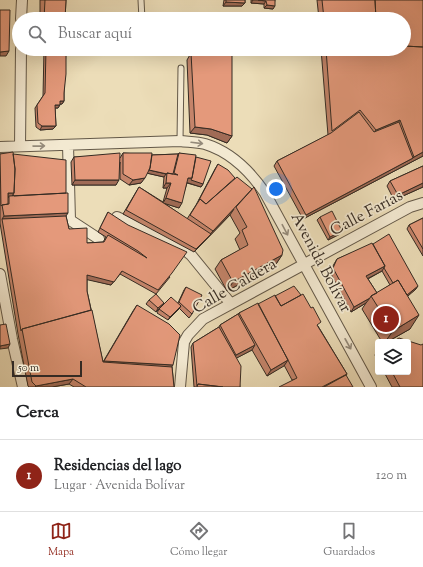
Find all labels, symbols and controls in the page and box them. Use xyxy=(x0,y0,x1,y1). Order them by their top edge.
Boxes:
search box xyxy=(12,12,411,56)
icon: search xyxy=(26,23,48,45)
text: Buscar aquí xyxy=(58,24,132,45)
one-way arrow xyxy=(190,139,203,147)
one-way arrow xyxy=(32,142,45,149)
your location xyxy=(266,179,286,199)
street label: Calle Farías xyxy=(326,185,408,243)
street label: Avenida Bolívar xyxy=(284,209,356,317)
one-way arrow xyxy=(282,224,290,236)
street label: Calle Caldera xyxy=(189,253,282,320)
pin: 1 xyxy=(373,304,399,334)
one-way arrow xyxy=(344,338,352,350)
map controls xyxy=(375,339,411,375)
button: layers xyxy=(375,339,411,375)
scale bar xyxy=(12,359,82,378)
text: 50 m xyxy=(18,360,39,376)
text: Cerca xyxy=(16,401,59,425)
text: Residencias del lago xyxy=(54,456,181,477)
text: 1 xyxy=(27,467,31,485)
text: 120 m xyxy=(376,467,407,485)
text: Lugar · Avenida Bolívar xyxy=(54,477,185,495)
tab: Mapa xyxy=(48,520,74,560)
tab: Cómo llegar xyxy=(170,520,227,560)
tab: Guardados xyxy=(323,520,375,560)

